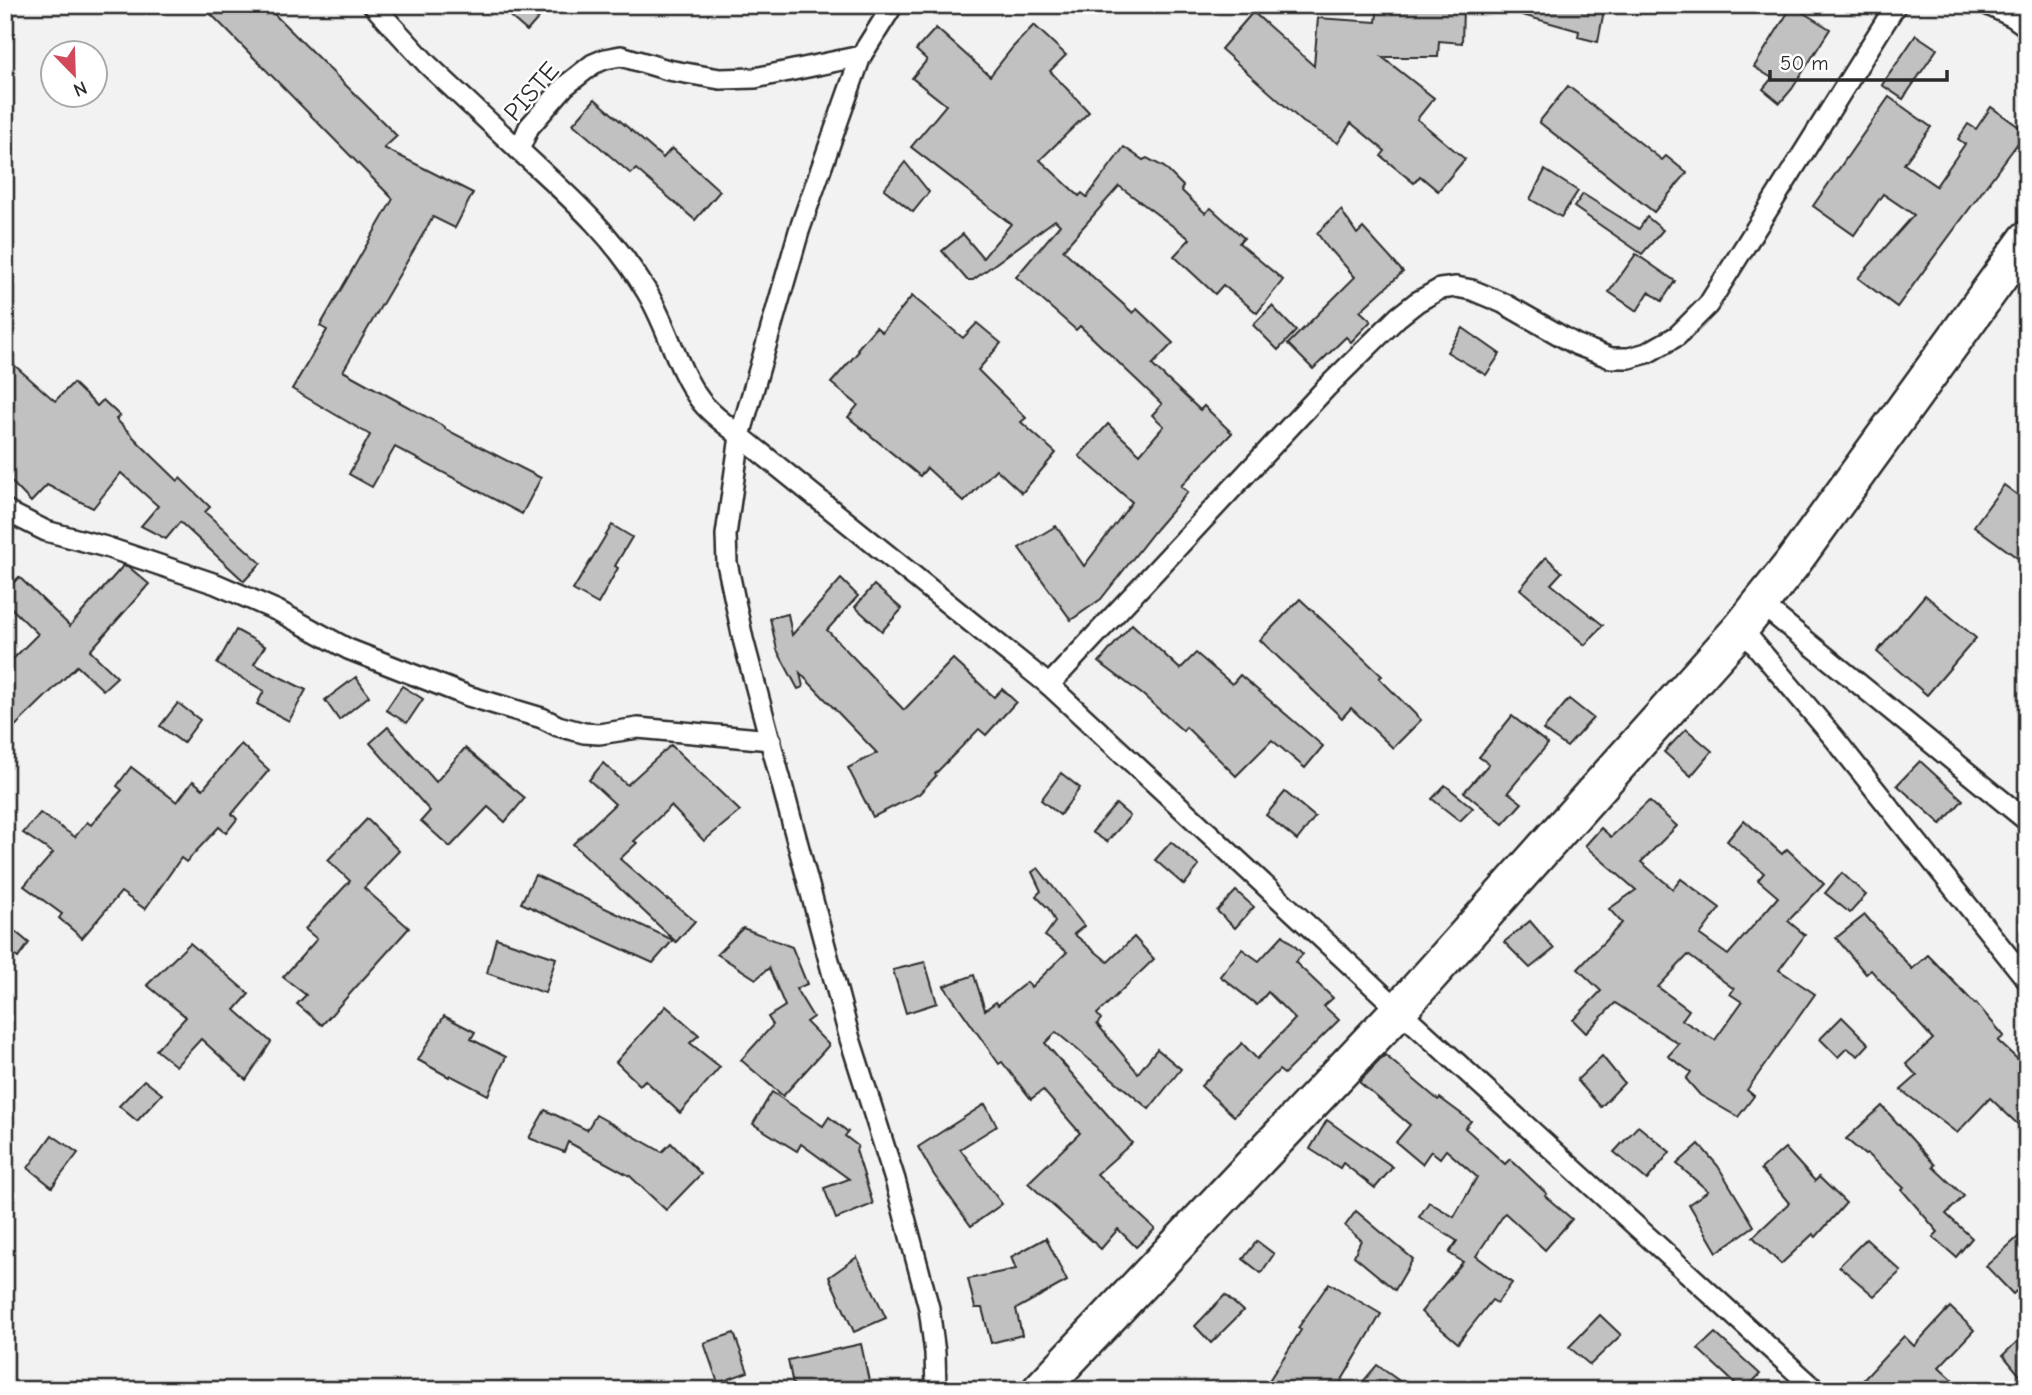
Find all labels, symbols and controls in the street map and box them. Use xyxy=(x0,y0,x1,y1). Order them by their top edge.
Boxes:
north arrow xyxy=(38,38,108,108)
scale bar xyxy=(1770,38,1946,82)
text: 50 m xyxy=(1780,51,1829,75)
street label: PISTE xyxy=(498,56,565,127)
text: N xyxy=(70,76,90,101)

